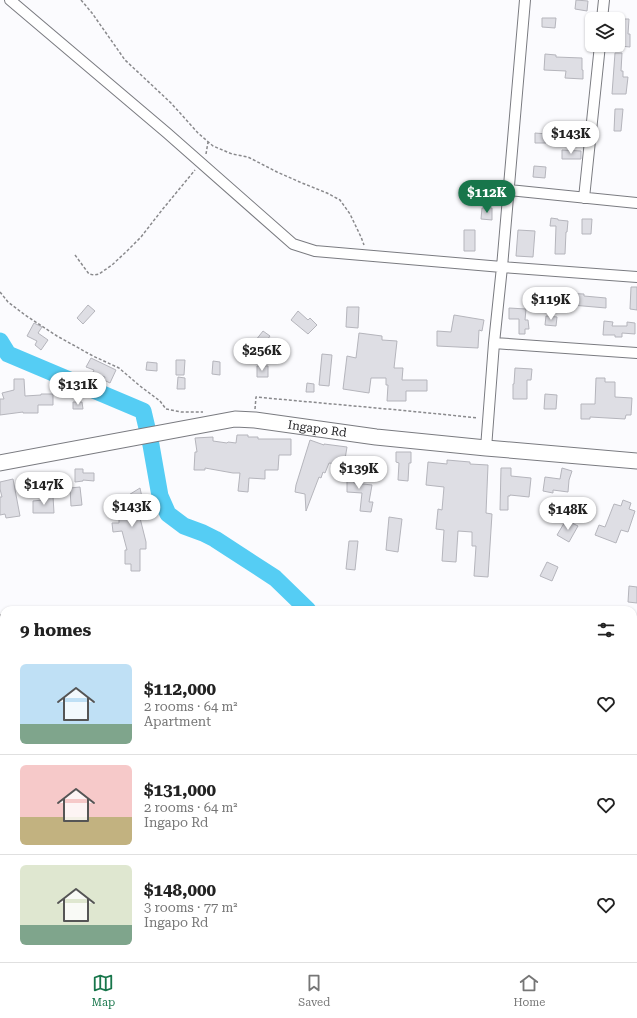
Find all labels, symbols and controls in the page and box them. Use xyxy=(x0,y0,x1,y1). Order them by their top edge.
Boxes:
map controls xyxy=(585,12,625,52)
button: layers xyxy=(585,12,625,52)
pin: $143K xyxy=(543,121,599,155)
text: $143K xyxy=(551,126,591,141)
pin: $112K xyxy=(459,180,515,214)
text: $112K xyxy=(467,185,507,200)
pin: $119K xyxy=(523,287,579,321)
text: $119K xyxy=(531,292,571,307)
pin: $256K xyxy=(234,338,290,372)
text: $256K xyxy=(242,343,282,358)
pin: $131K xyxy=(50,372,106,406)
text: $131K xyxy=(58,377,98,392)
street label: Ingapo Rd xyxy=(287,418,348,440)
pin: $139K xyxy=(331,456,387,490)
text: $139K xyxy=(339,461,379,476)
pin: $147K xyxy=(16,472,72,506)
text: $147K xyxy=(24,477,64,492)
pin: $143K xyxy=(104,494,160,528)
pin: $148K xyxy=(540,497,596,531)
text: $143K xyxy=(112,499,152,514)
text: $148K xyxy=(548,502,588,517)
icon: filters xyxy=(595,619,617,641)
text: 9 homes xyxy=(20,620,91,640)
text: $112,000 xyxy=(144,679,216,699)
icon: home xyxy=(52,680,100,728)
icon: heart xyxy=(595,693,617,715)
text: 2 rooms · 64 m² xyxy=(144,699,238,714)
text: Apartment xyxy=(144,714,211,729)
text: $131,000 xyxy=(144,780,216,800)
icon: home xyxy=(52,781,100,829)
icon: heart xyxy=(595,794,617,816)
text: 2 rooms · 64 m² xyxy=(144,800,238,815)
text: Ingapo Rd xyxy=(144,815,208,830)
text: $148,000 xyxy=(144,880,216,900)
icon: home xyxy=(52,881,100,929)
icon: heart xyxy=(595,894,617,916)
text: 3 rooms · 77 m² xyxy=(144,900,238,915)
text: Ingapo Rd xyxy=(144,915,208,930)
tab: Map xyxy=(92,972,115,1009)
tab: Saved xyxy=(298,972,330,1009)
tab: Home xyxy=(513,972,545,1009)

